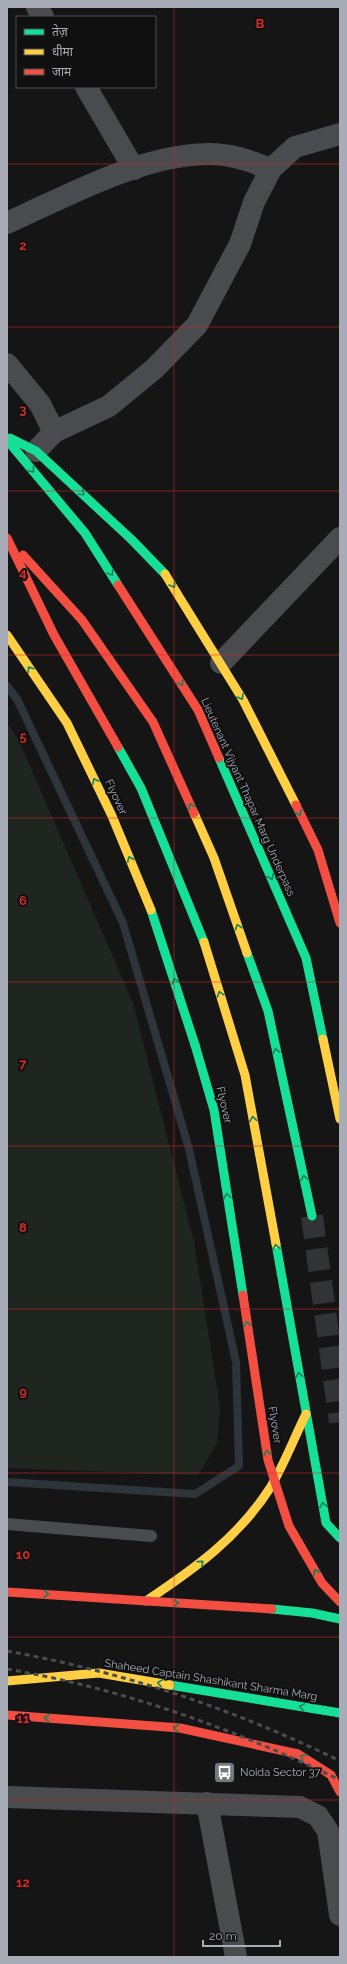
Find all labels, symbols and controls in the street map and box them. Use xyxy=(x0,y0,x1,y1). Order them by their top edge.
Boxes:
legend xyxy=(16,16,156,88)
text: B xyxy=(256,16,265,31)
text: तेज़ xyxy=(52,24,69,39)
text: धीमा xyxy=(52,44,74,59)
text: जाम xyxy=(52,65,72,79)
text: 2 xyxy=(19,238,27,253)
text: 3 xyxy=(19,402,27,417)
one-way arrow xyxy=(27,466,34,473)
one-way arrow xyxy=(77,489,85,496)
text: 4 xyxy=(19,565,27,580)
one-way arrow xyxy=(106,569,113,576)
one-way arrow xyxy=(169,581,176,588)
one-way arrow xyxy=(27,666,35,673)
one-way arrow xyxy=(177,679,184,686)
one-way arrow xyxy=(236,692,243,700)
street label: Lieutenant Vijyant Thapar Marg Underpass xyxy=(198,696,298,898)
text: 5 xyxy=(19,729,27,744)
street label: Flyover xyxy=(102,777,130,817)
one-way arrow xyxy=(92,778,100,785)
one-way arrow xyxy=(188,803,196,810)
one-way arrow xyxy=(294,808,302,816)
one-way arrow xyxy=(127,855,135,863)
one-way arrow xyxy=(267,873,275,880)
text: 6 xyxy=(19,893,27,908)
one-way arrow xyxy=(235,923,243,930)
one-way arrow xyxy=(171,978,179,985)
one-way arrow xyxy=(216,991,225,998)
one-way arrow xyxy=(273,1048,281,1054)
text: 7 xyxy=(19,1056,27,1071)
street label: Flyover xyxy=(213,1085,235,1125)
one-way arrow xyxy=(249,1116,258,1123)
one-way arrow xyxy=(300,1175,308,1181)
one-way arrow xyxy=(223,1193,232,1199)
text: 8 xyxy=(19,1220,27,1235)
one-way arrow xyxy=(272,1244,281,1250)
one-way arrow xyxy=(243,1321,252,1327)
one-way arrow xyxy=(296,1372,304,1378)
text: 9 xyxy=(19,1384,27,1399)
street label: Flyover xyxy=(266,1406,284,1445)
one-way arrow xyxy=(263,1450,272,1456)
one-way arrow xyxy=(319,1502,327,1508)
text: 10 xyxy=(16,1547,30,1562)
one-way arrow xyxy=(196,1560,204,1567)
one-way arrow xyxy=(313,1569,320,1576)
one-way arrow xyxy=(43,1590,49,1599)
one-way arrow xyxy=(173,1599,179,1608)
street label: Shaheed Captain Shashikant Sharma Marg xyxy=(104,1657,318,1703)
one-way arrow xyxy=(156,1679,163,1688)
one-way arrow xyxy=(298,1703,305,1712)
text: 11 xyxy=(17,1711,30,1726)
one-way arrow xyxy=(44,1714,50,1723)
one-way arrow xyxy=(173,1724,179,1733)
one-way arrow xyxy=(300,1755,307,1762)
bus stop icon: Noida Sector 37 xyxy=(211,1759,237,1785)
place label: Noida Sector 37 xyxy=(240,1766,321,1779)
text: 12 xyxy=(16,1875,30,1890)
scale bar xyxy=(203,1922,280,1948)
text: 20 m xyxy=(209,1929,237,1943)

